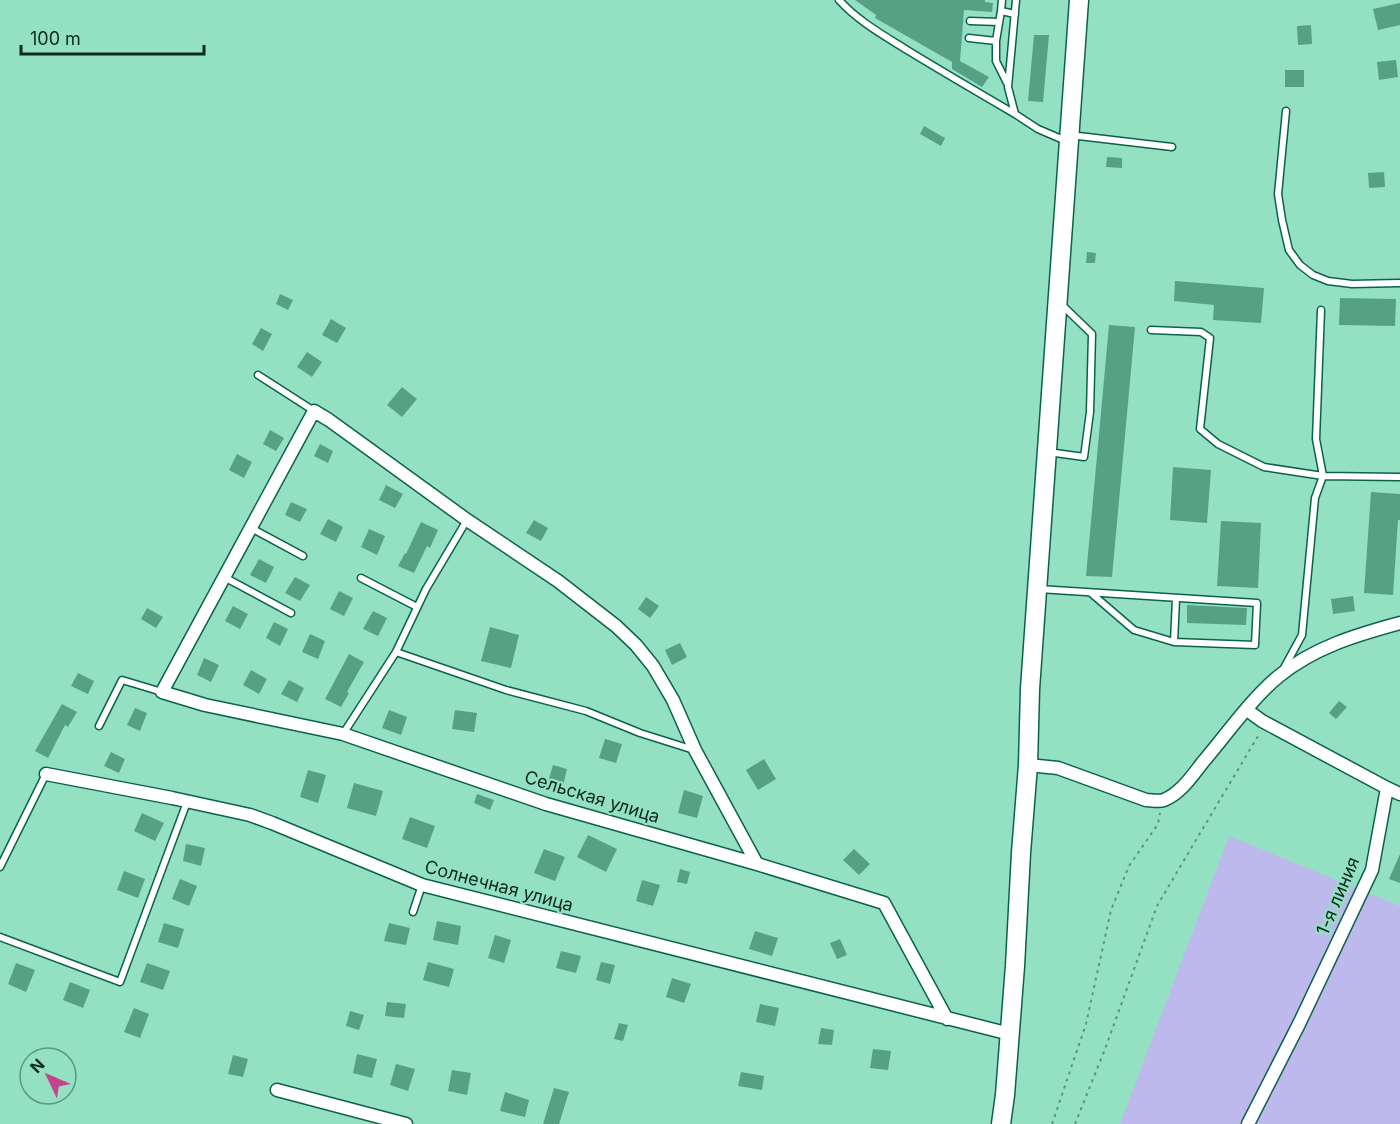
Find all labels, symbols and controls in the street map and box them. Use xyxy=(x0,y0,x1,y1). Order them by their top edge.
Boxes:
scale bar xyxy=(21,18,204,56)
text: 100 m xyxy=(30,28,81,49)
street label: Сельская улица xyxy=(522,766,662,827)
street label: 1-я линия xyxy=(1312,854,1363,938)
street label: Солнечная улица xyxy=(423,856,576,915)
north arrow xyxy=(18,1046,78,1106)
text: N xyxy=(26,1054,49,1077)

